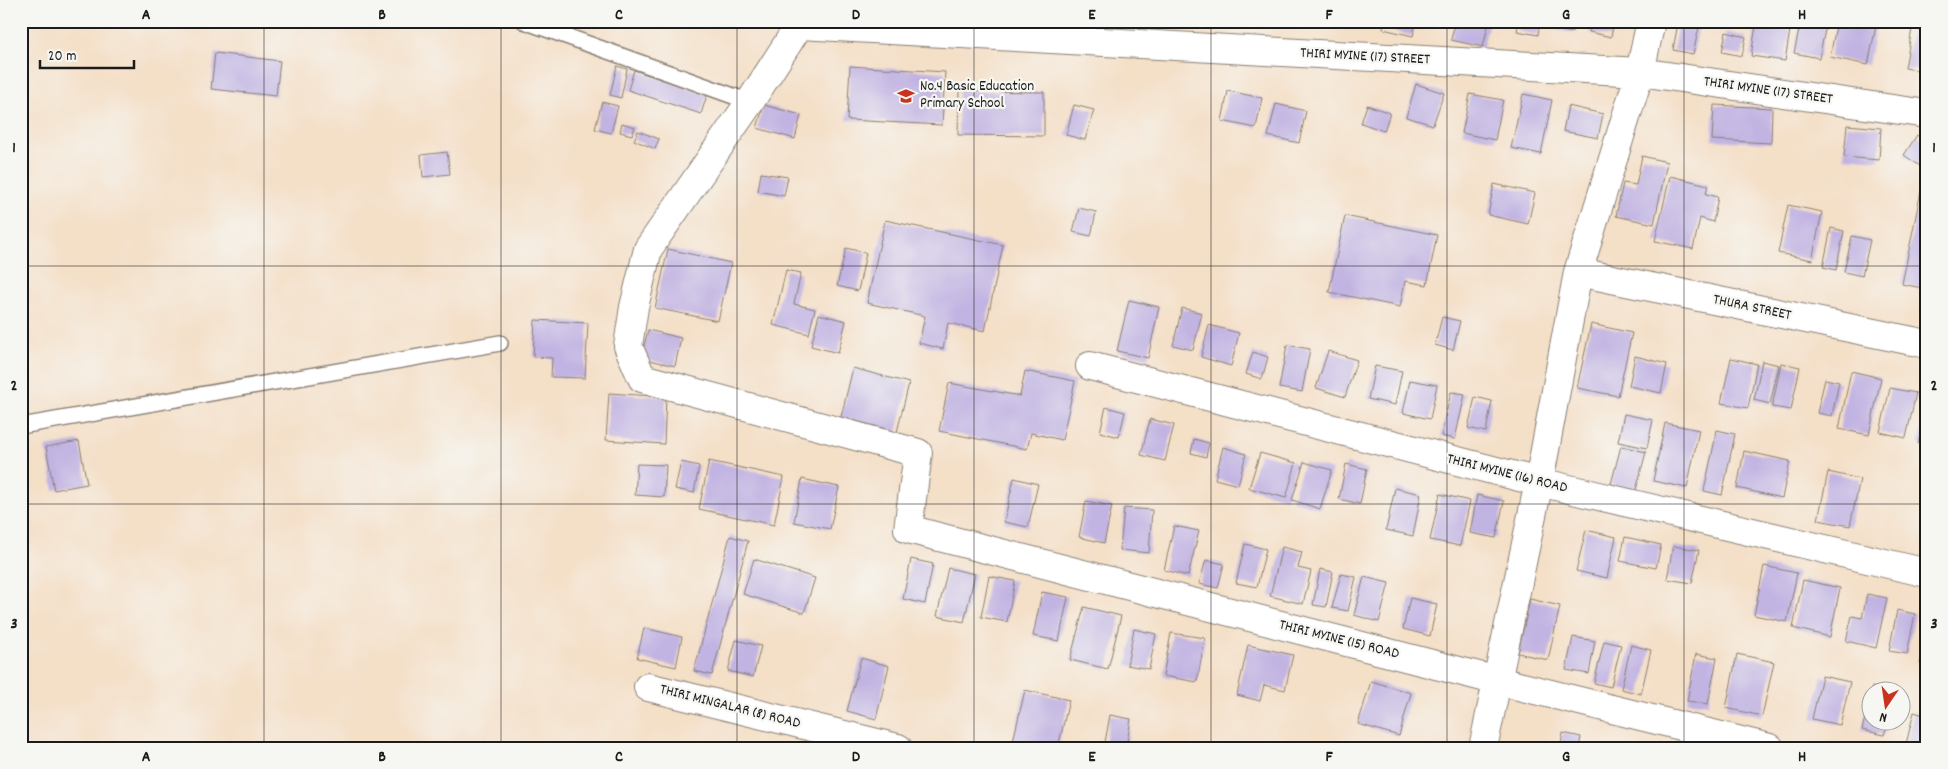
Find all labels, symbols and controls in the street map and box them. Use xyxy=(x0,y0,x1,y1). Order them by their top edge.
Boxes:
text: A xyxy=(142,4,151,27)
text: B xyxy=(378,4,386,27)
text: C xyxy=(615,4,623,27)
text: D xyxy=(852,4,861,27)
text: E xyxy=(1088,4,1096,27)
text: F xyxy=(1325,4,1333,27)
text: G xyxy=(1562,4,1570,27)
text: H xyxy=(1798,4,1806,27)
scale bar xyxy=(40,38,134,70)
street label: THIRI MYINE (17) STREET xyxy=(1300,43,1430,71)
text: 20 m xyxy=(48,46,76,68)
street label: THIRI MYINE (17) STREET xyxy=(1702,71,1834,111)
place label: No.4 Basic Education Primary School xyxy=(920,76,1034,115)
school or university icon: No.4 Basic Education Primary School xyxy=(896,86,916,106)
text: 1 xyxy=(12,137,16,160)
text: 1 xyxy=(1932,137,1936,160)
street label: THURA STREET xyxy=(1711,289,1793,327)
text: 2 xyxy=(11,375,18,398)
text: 2 xyxy=(1931,375,1938,398)
street label: THIRI MYINE (16) ROAD xyxy=(1444,448,1570,500)
text: 3 xyxy=(10,613,18,636)
text: 3 xyxy=(1930,613,1938,636)
street label: THIRI MYINE (15) ROAD xyxy=(1277,614,1402,666)
street label: THIRI MINGALAR (8) ROAD xyxy=(657,679,803,735)
north arrow xyxy=(1860,682,1910,732)
text: N xyxy=(1878,706,1889,727)
text: A xyxy=(142,746,151,769)
text: B xyxy=(378,746,386,769)
text: C xyxy=(615,746,623,769)
text: D xyxy=(852,746,861,769)
text: E xyxy=(1088,746,1096,769)
text: F xyxy=(1325,746,1333,769)
text: G xyxy=(1562,746,1570,769)
text: H xyxy=(1798,746,1806,769)

